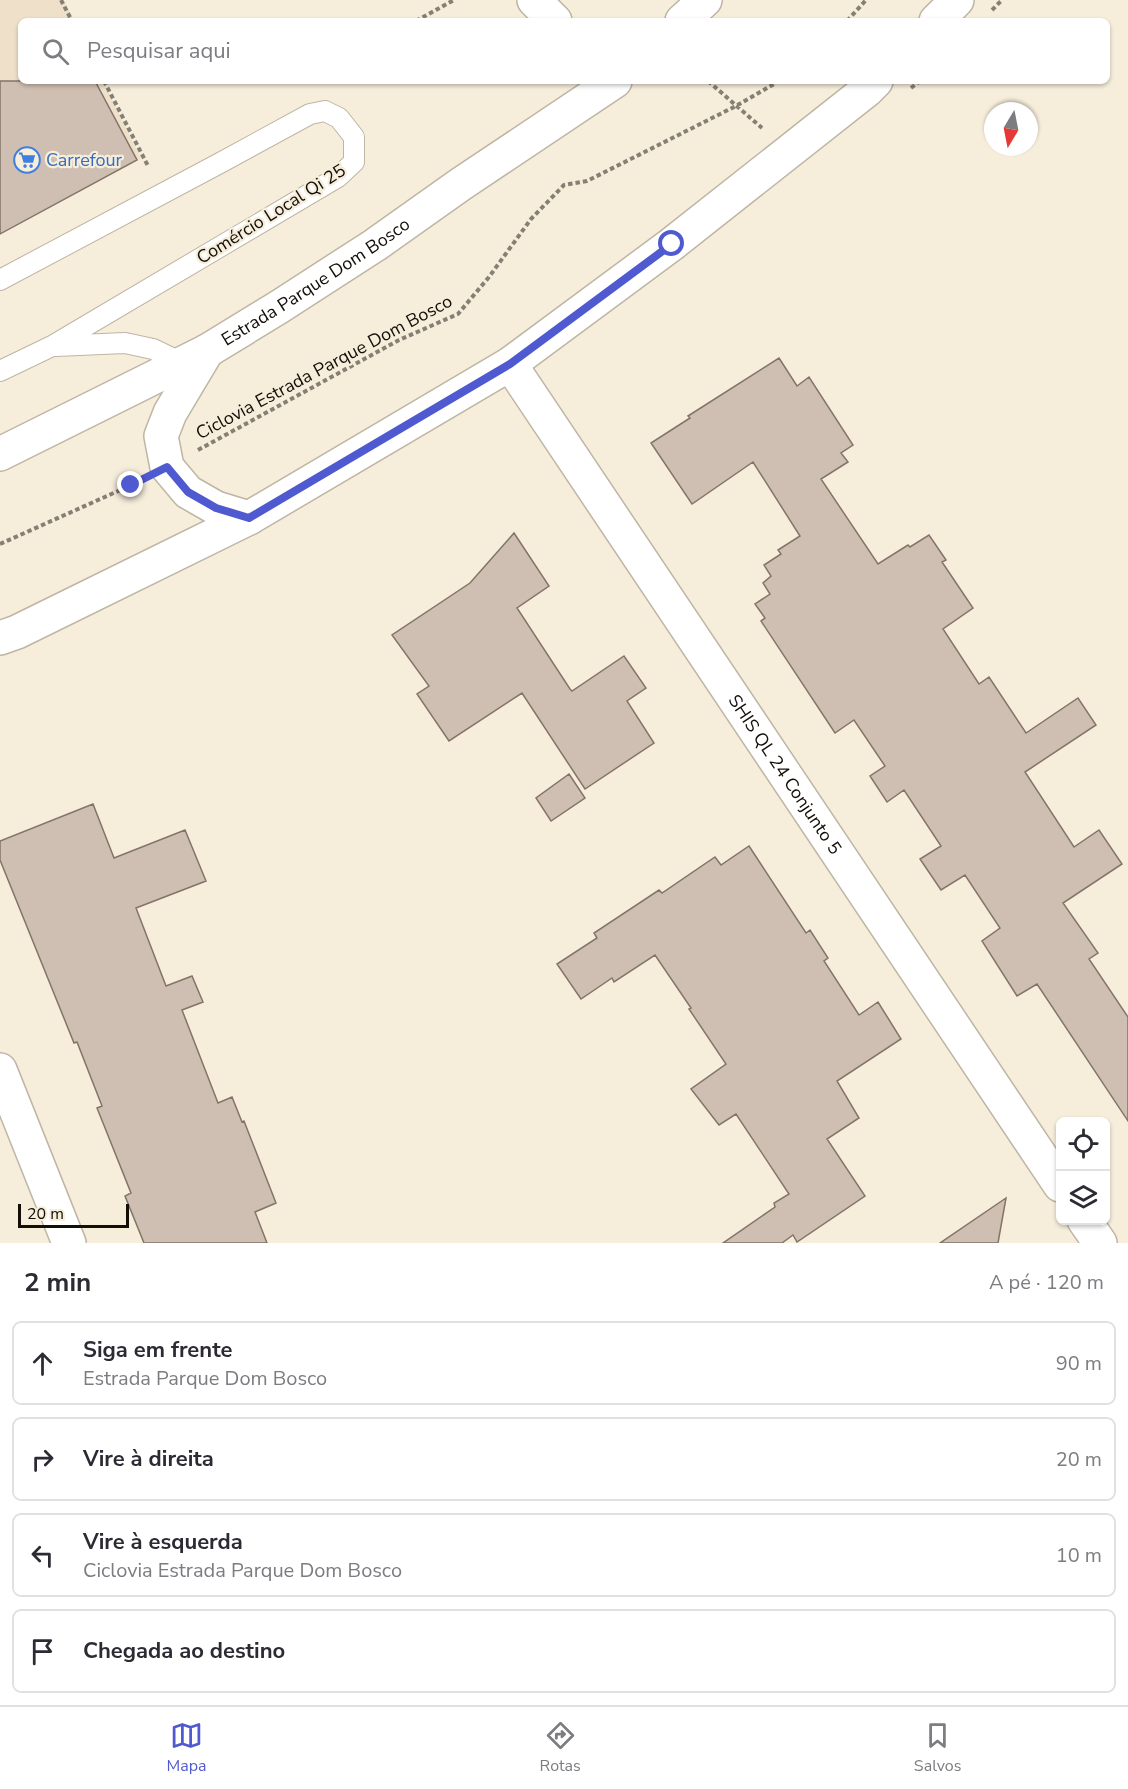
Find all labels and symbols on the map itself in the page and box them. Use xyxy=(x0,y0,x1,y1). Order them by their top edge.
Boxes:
north arrow xyxy=(984,102,1038,156)
supermarket icon: Carrefour xyxy=(12,145,42,175)
place label: Carrefour xyxy=(46,148,123,172)
street label: Comércio Local Qi 25 xyxy=(192,158,350,270)
street label: Estrada Parque Dom Bosco xyxy=(217,212,415,351)
route start xyxy=(658,230,684,256)
street label: Ciclovia Estrada Parque Dom Bosco xyxy=(192,289,456,445)
route end xyxy=(117,471,143,497)
street label: SHIS QL 24 Conjunto 5 xyxy=(723,690,847,859)
scale bar xyxy=(18,1201,129,1228)

